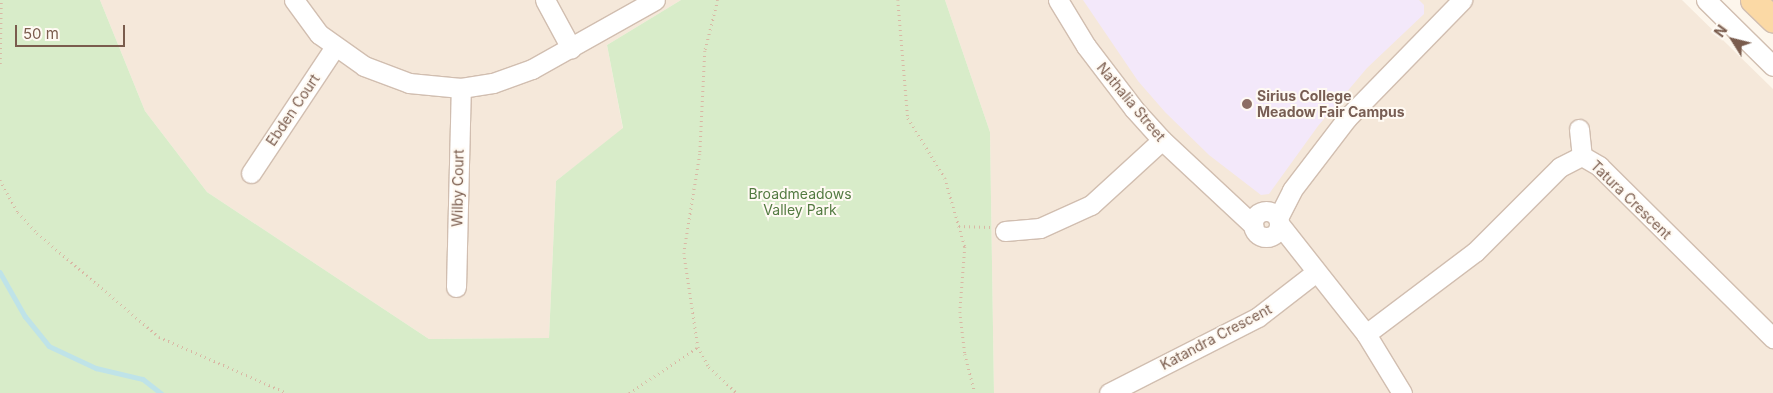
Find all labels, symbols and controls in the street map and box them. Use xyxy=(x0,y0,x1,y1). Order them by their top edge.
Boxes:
scale bar xyxy=(18,15,128,47)
north arrow xyxy=(1708,15,1758,65)
text: N xyxy=(1710,22,1730,40)
text: 50 m xyxy=(23,24,59,43)
street label: Nathalia Street xyxy=(1093,59,1169,145)
street label: Ebden Court xyxy=(263,71,323,149)
place label: Sirius College Meadow Fair Campus xyxy=(1257,88,1405,120)
marker: Sirius College Meadow Fair Campus xyxy=(1241,98,1253,110)
street label: Wilby Court xyxy=(449,149,467,227)
street label: Tatura Crescent xyxy=(1587,157,1675,243)
park label: Broadmeadows Valley Park xyxy=(748,186,852,218)
street label: Katandra Crescent xyxy=(1158,301,1274,373)

